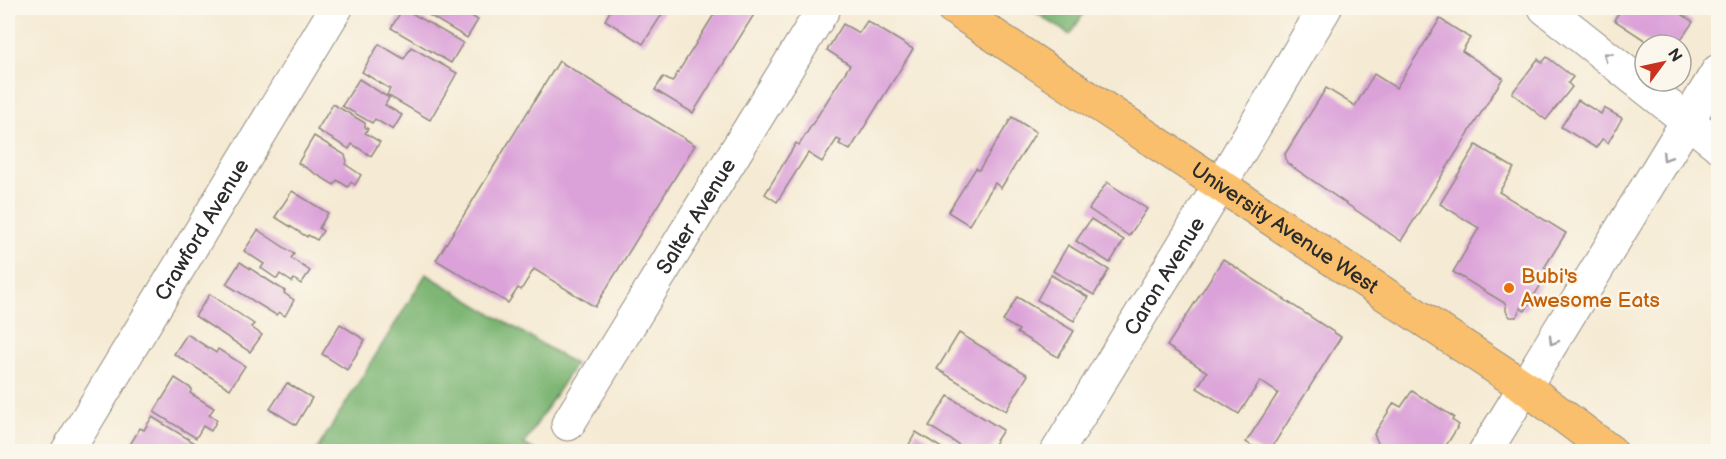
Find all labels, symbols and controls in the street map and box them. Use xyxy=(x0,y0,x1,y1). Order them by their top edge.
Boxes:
north arrow xyxy=(1633,33,1693,93)
text: N xyxy=(1663,45,1686,66)
one-way arrow xyxy=(1603,53,1614,64)
one-way arrow xyxy=(1662,151,1674,161)
street label: Crawford Avenue xyxy=(149,154,254,305)
street label: Salter Avenue xyxy=(651,154,741,279)
street label: University Avenue West xyxy=(1186,157,1384,299)
street label: Caron Avenue xyxy=(1119,212,1210,340)
place label: Bubi's Awesome Eats xyxy=(1521,264,1660,313)
marker: Bubi's Awesome Eats xyxy=(1502,281,1516,295)
one-way arrow xyxy=(1549,335,1560,345)

